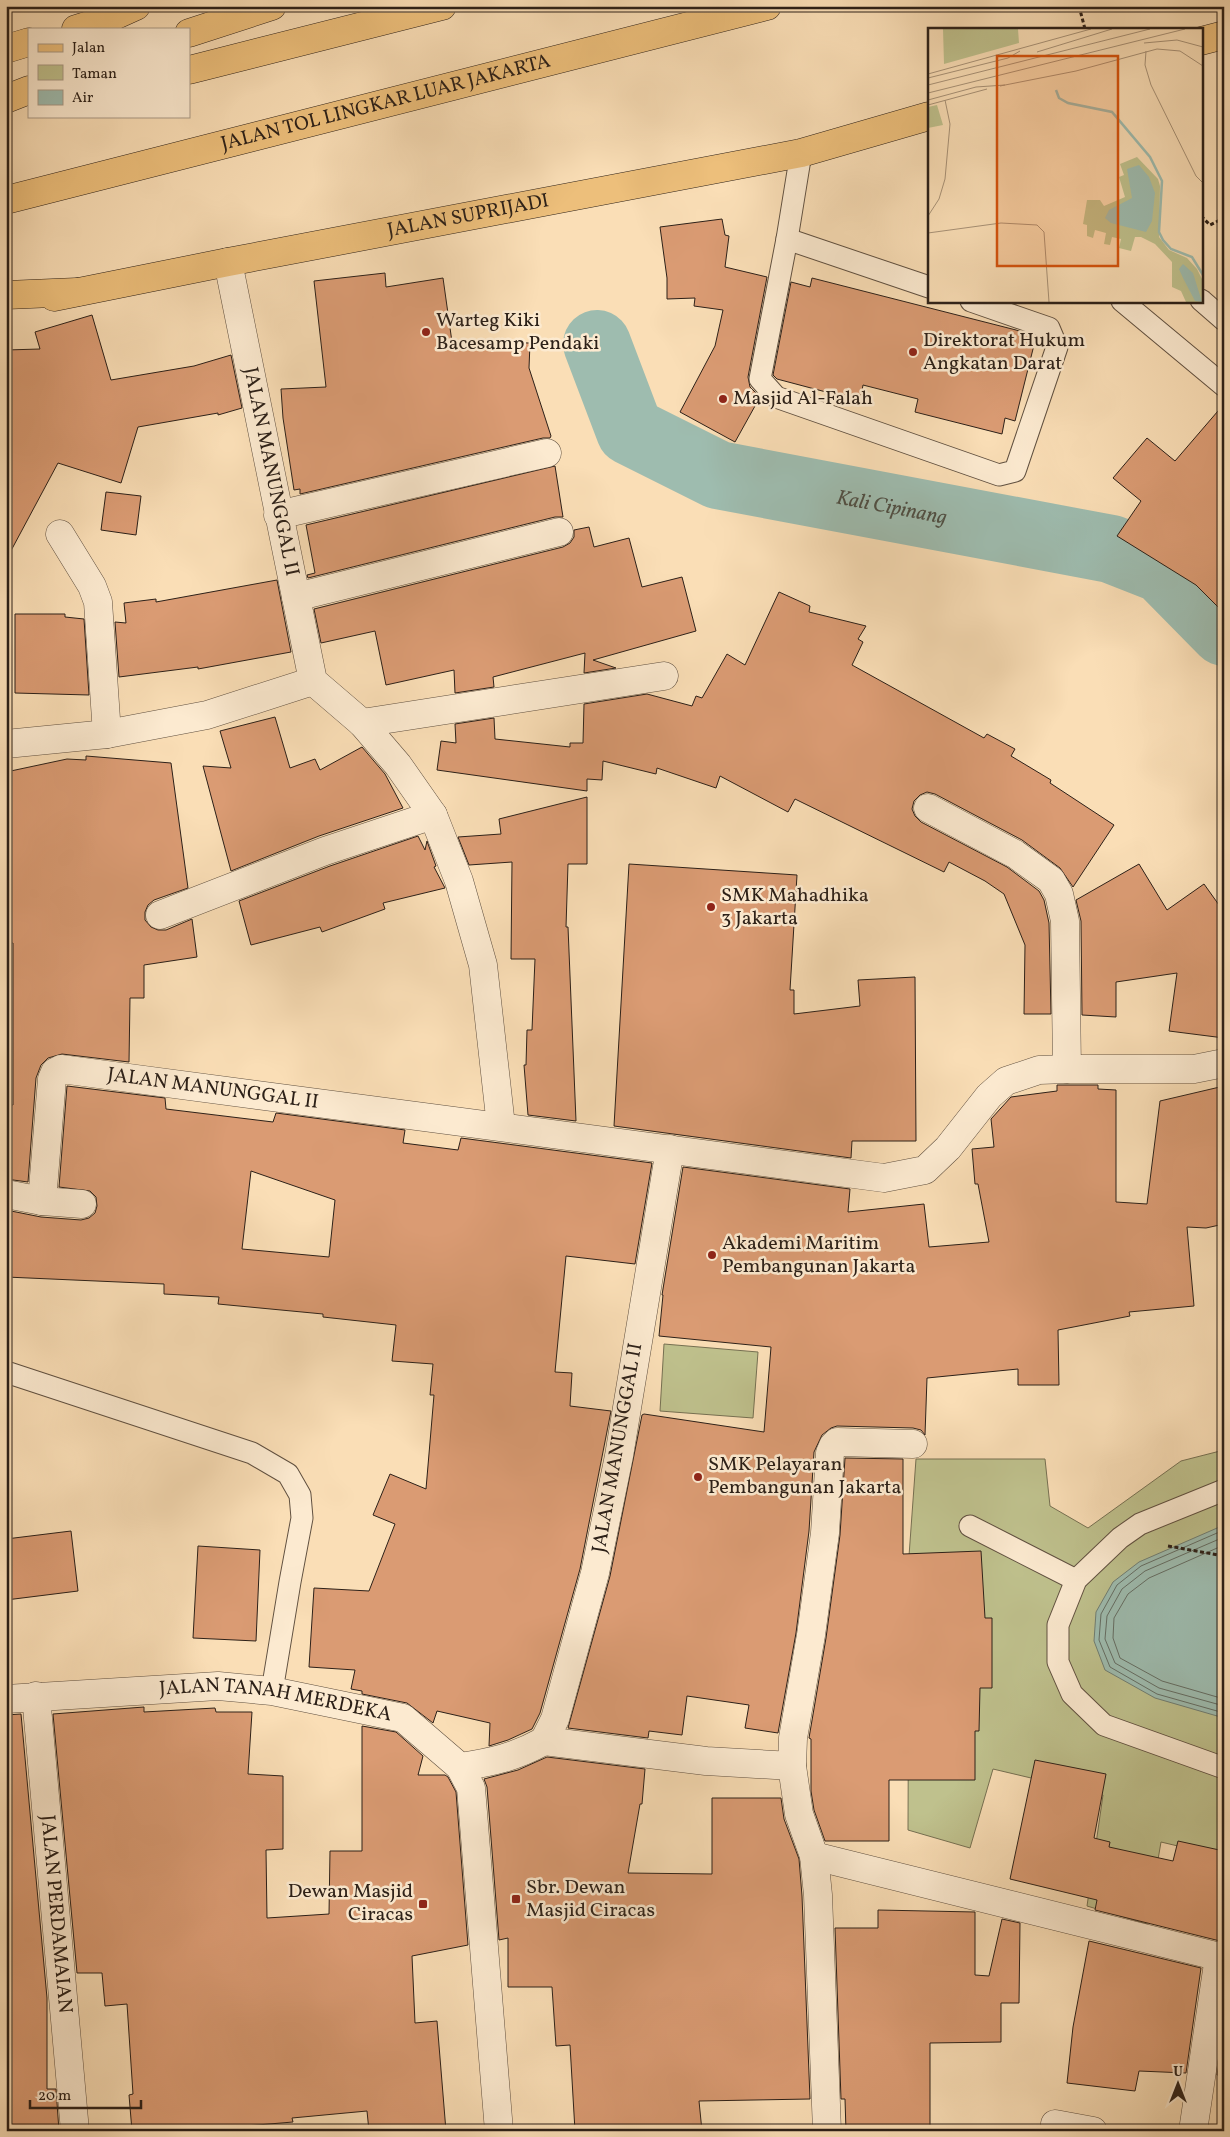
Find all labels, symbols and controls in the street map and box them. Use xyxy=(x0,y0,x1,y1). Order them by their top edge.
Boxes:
legend xyxy=(28,28,190,118)
inset map xyxy=(928,28,1202,302)
text: Jalan xyxy=(72,38,105,59)
street label: JALAN TOL LINGKAR LUAR JAKARTA xyxy=(218,48,554,159)
text: Taman xyxy=(72,64,117,85)
text: Air xyxy=(72,88,93,109)
street label: JALAN SUPRIJADI xyxy=(385,187,551,245)
place label: Warteg Kiki Bacesamp Pendaki xyxy=(436,307,599,358)
marker: Warteg Kiki Bacesamp Pendaki xyxy=(420,326,432,338)
place label: Direktorat Hukum Angkatan Darat xyxy=(923,327,1085,378)
marker: Direktorat Hukum Angkatan Darat xyxy=(907,346,919,358)
street label: JALAN MANUNGGAL II xyxy=(236,365,305,579)
place label: Masjid Al-Falah xyxy=(733,385,873,413)
marker: Masjid Al-Falah xyxy=(717,393,729,405)
water label: Kali Cipinang xyxy=(834,483,949,532)
place label: SMK Mahadhika 3 Jakarta xyxy=(721,882,869,933)
marker: SMK Mahadhika 3 Jakarta xyxy=(705,901,717,913)
street label: JALAN MANUNGGAL II xyxy=(106,1061,320,1117)
place label: Akademi Maritim Pembangunan Jakarta xyxy=(722,1230,915,1281)
marker: Akademi Maritim Pembangunan Jakarta xyxy=(706,1249,718,1261)
street label: JALAN MANUNGGAL II xyxy=(586,1341,650,1555)
place label: SMK Pelayaran Pembangunan Jakarta xyxy=(708,1451,901,1502)
marker: SMK Pelayaran Pembangunan Jakarta xyxy=(692,1471,704,1483)
street label: JALAN TANAH MERDEKA xyxy=(158,1672,394,1729)
street label: JALAN PERDAMAIAN xyxy=(33,1814,78,2015)
place label: Sbr. Dewan Masjid Ciracas xyxy=(526,1874,655,1925)
place label: Dewan Masjid Ciracas xyxy=(288,1878,413,1929)
marker: Sbr. Dewan Masjid Ciracas xyxy=(510,1893,522,1905)
marker: Dewan Masjid Ciracas xyxy=(417,1898,429,1910)
north arrow xyxy=(1152,2060,1202,2110)
text: U xyxy=(1173,2063,1183,2082)
scale bar xyxy=(30,2077,141,2109)
text: 20 m xyxy=(38,2086,71,2107)

